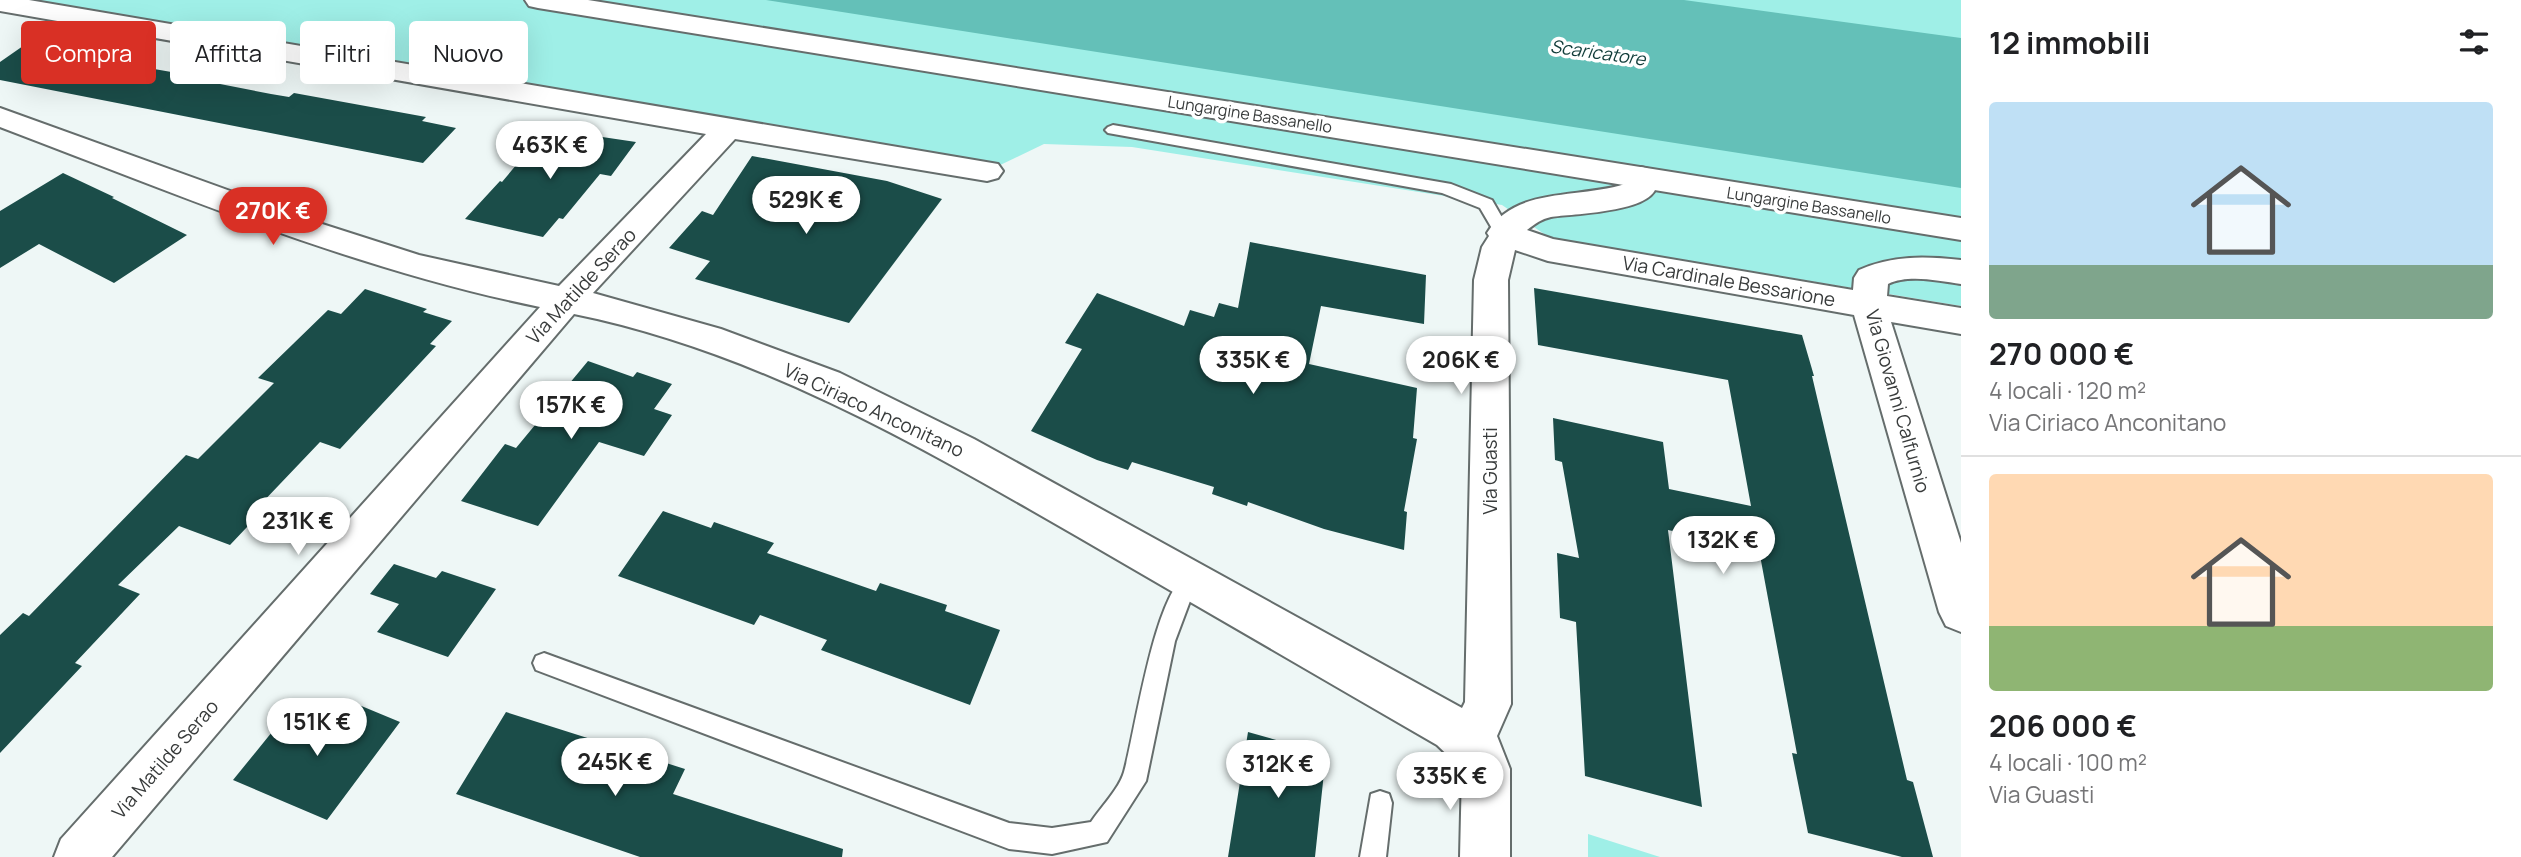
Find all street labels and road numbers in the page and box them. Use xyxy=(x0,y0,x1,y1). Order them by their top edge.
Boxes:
street label: Lungargine Bassanello xyxy=(1166,90,1334,138)
street label: Lungargine Bassanello xyxy=(1725,181,1893,229)
street label: Via Matilde Serao xyxy=(520,222,642,350)
street label: Via Cardinale Bessarione xyxy=(1621,249,1837,313)
street label: Via Giovanni Calfurnio xyxy=(1859,306,1937,496)
street label: Via Ciriaco Anconitano xyxy=(780,357,968,463)
street label: Via Guasti xyxy=(1477,427,1503,515)
street label: Via Matilde Serao xyxy=(106,694,224,824)

